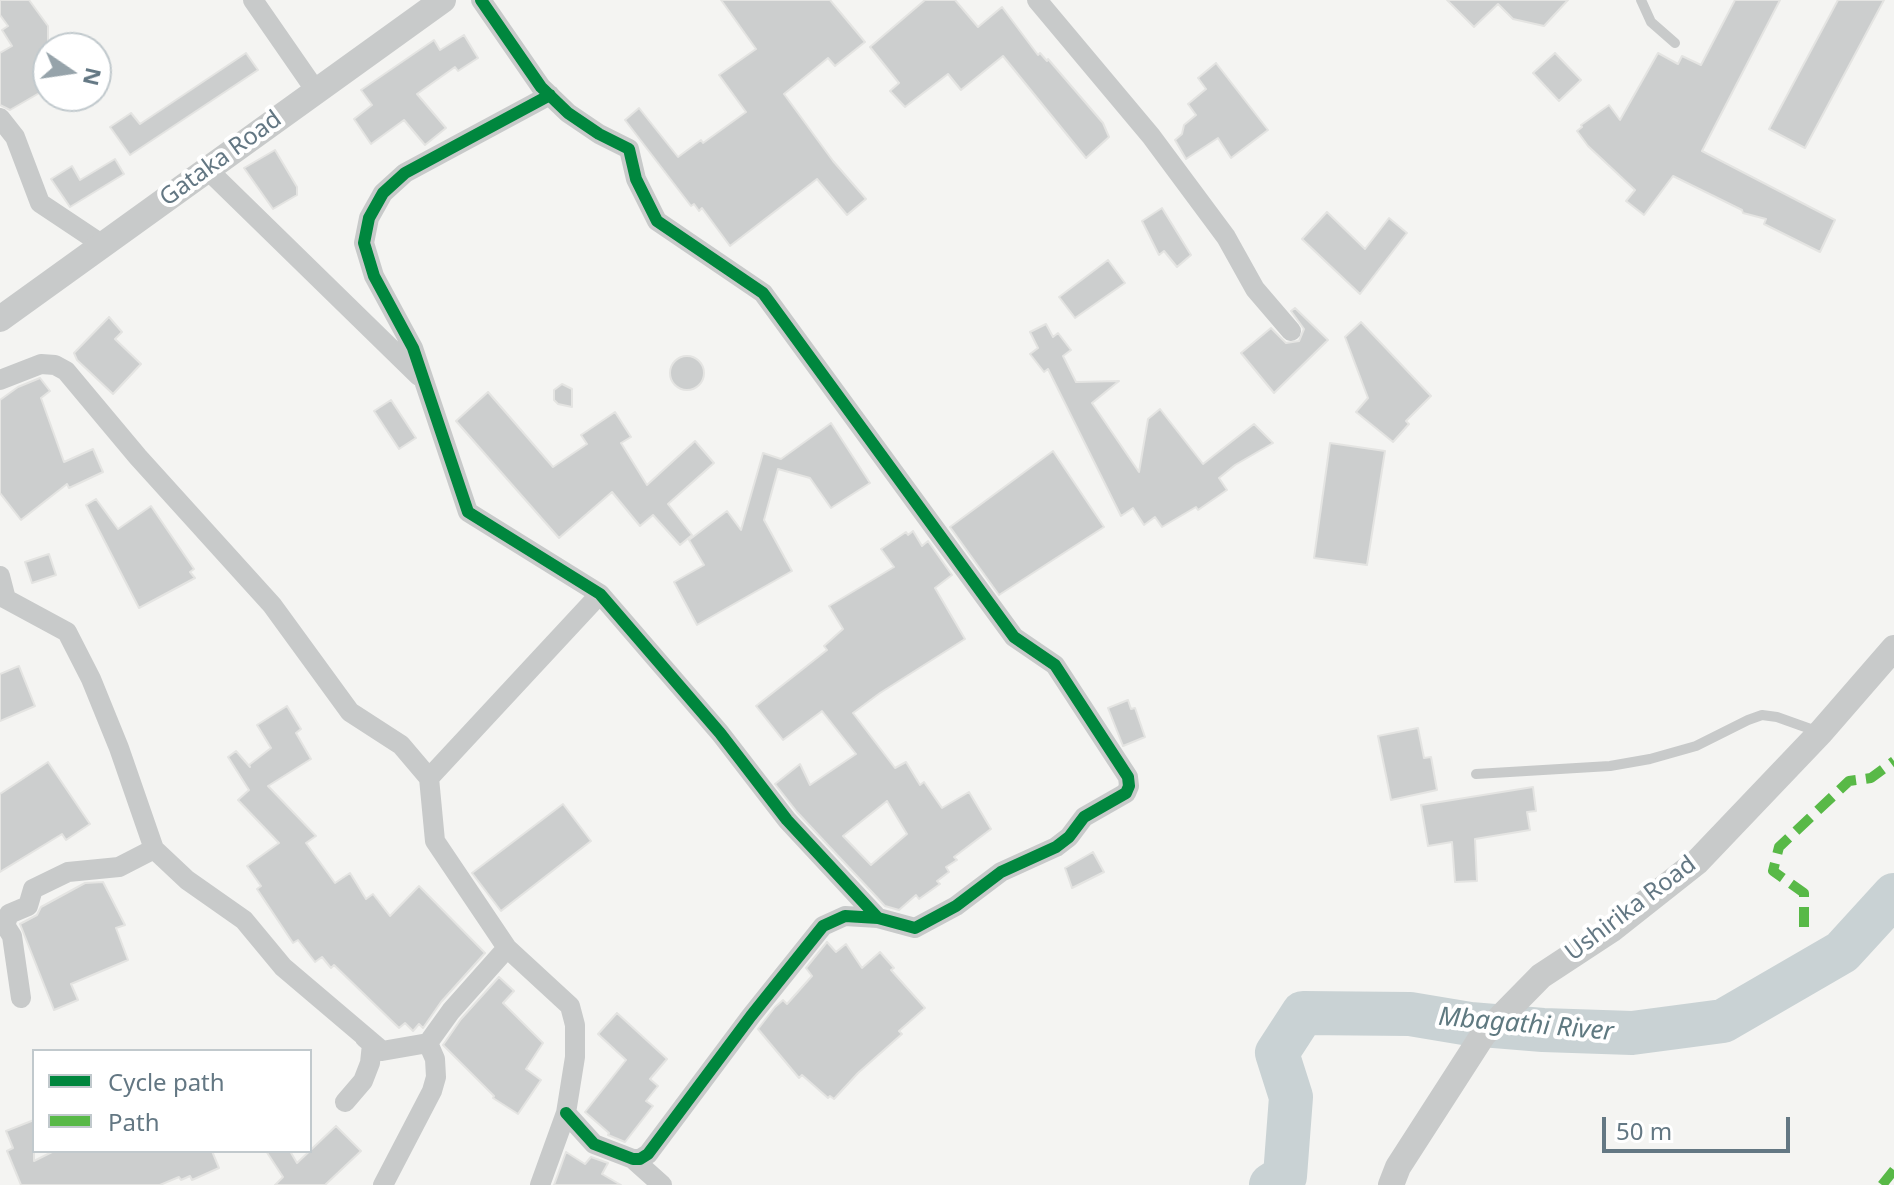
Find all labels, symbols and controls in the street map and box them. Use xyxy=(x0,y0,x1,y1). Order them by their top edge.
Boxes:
north arrow xyxy=(32,32,112,112)
text: N xyxy=(77,65,110,89)
street label: Gataka Road xyxy=(155,105,287,213)
street label: Ushirika Road xyxy=(1560,850,1702,968)
water label: Mbagathi River xyxy=(1437,1002,1615,1048)
legend xyxy=(32,1049,312,1153)
text: Cycle path xyxy=(108,1065,225,1098)
scale bar xyxy=(1606,1101,1794,1151)
text: Path xyxy=(108,1105,159,1138)
text: 50 m xyxy=(1616,1114,1672,1147)

